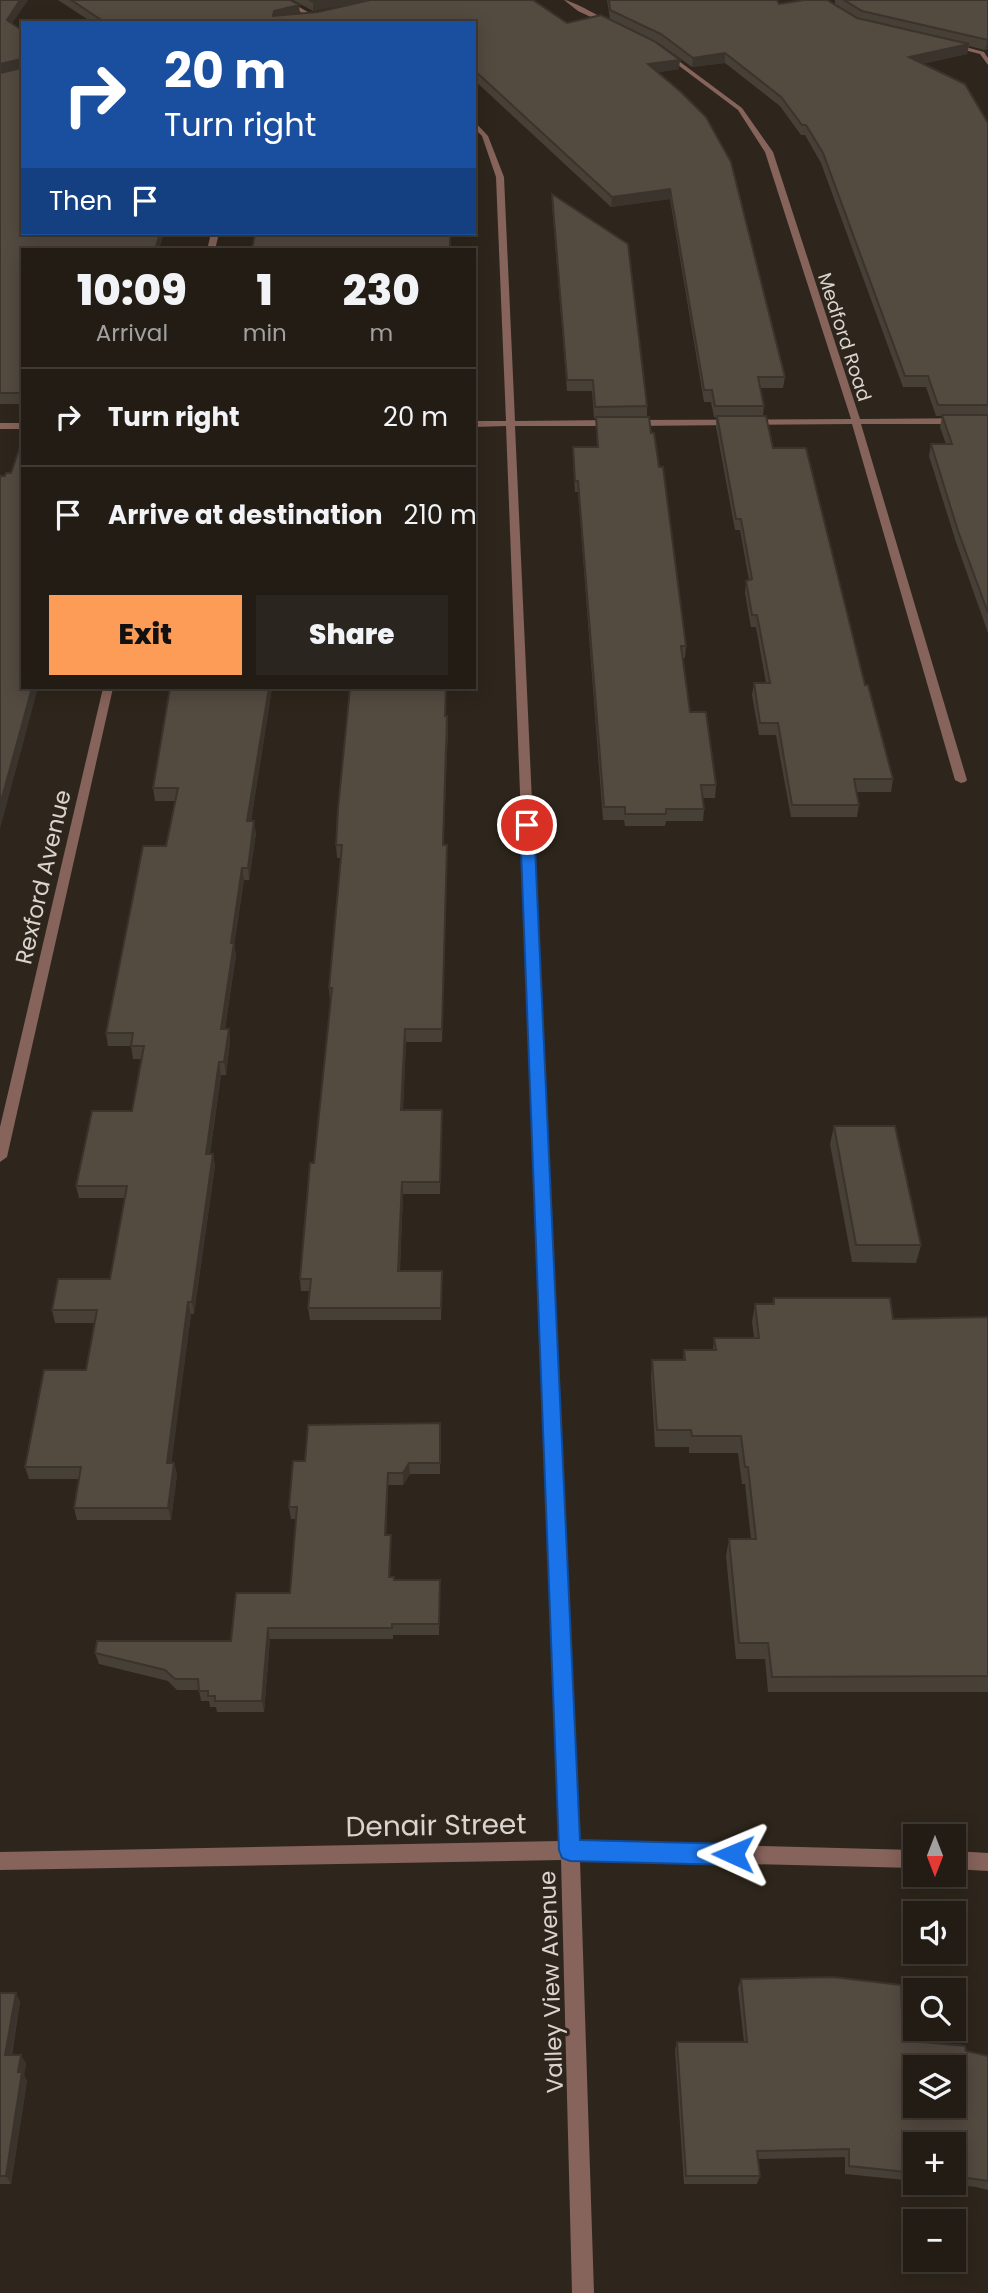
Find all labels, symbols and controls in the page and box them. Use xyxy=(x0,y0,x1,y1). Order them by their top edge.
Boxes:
text: 20 m xyxy=(164,37,286,105)
icon: right xyxy=(49,49,140,140)
text: Turn right xyxy=(164,102,316,147)
icon: arrive xyxy=(126,182,164,220)
text: Then xyxy=(49,183,112,219)
text: 10:09 xyxy=(77,261,187,320)
text: 1 xyxy=(257,261,273,320)
text: 230 xyxy=(343,261,420,320)
street label: Medford Road xyxy=(811,269,878,405)
text: Arrival xyxy=(96,317,168,349)
text: min xyxy=(243,317,287,349)
text: m xyxy=(370,317,393,349)
icon: right xyxy=(49,398,87,436)
text: Turn right xyxy=(108,399,240,435)
text: 20 m xyxy=(383,399,448,435)
icon: arrive xyxy=(49,496,87,534)
text: Arrive at destination xyxy=(108,497,383,533)
text: 210 m xyxy=(404,497,477,533)
button: Exit xyxy=(49,595,242,675)
button: Share xyxy=(256,595,448,675)
street label: Rexford Avenue xyxy=(7,787,79,967)
pin xyxy=(497,795,557,855)
icon: arrive xyxy=(508,806,546,844)
street label: Denair Street xyxy=(345,1804,527,1847)
position arrow xyxy=(696,1817,770,1891)
north arrow xyxy=(903,1824,966,1886)
map controls xyxy=(903,1824,966,2272)
street label: Valley View Avenue xyxy=(531,1870,571,2094)
button: sound xyxy=(903,1901,966,1964)
button: search xyxy=(903,1978,966,2041)
button: layers xyxy=(903,2055,966,2118)
button: + xyxy=(903,2132,966,2195)
button: − xyxy=(903,2209,966,2272)

